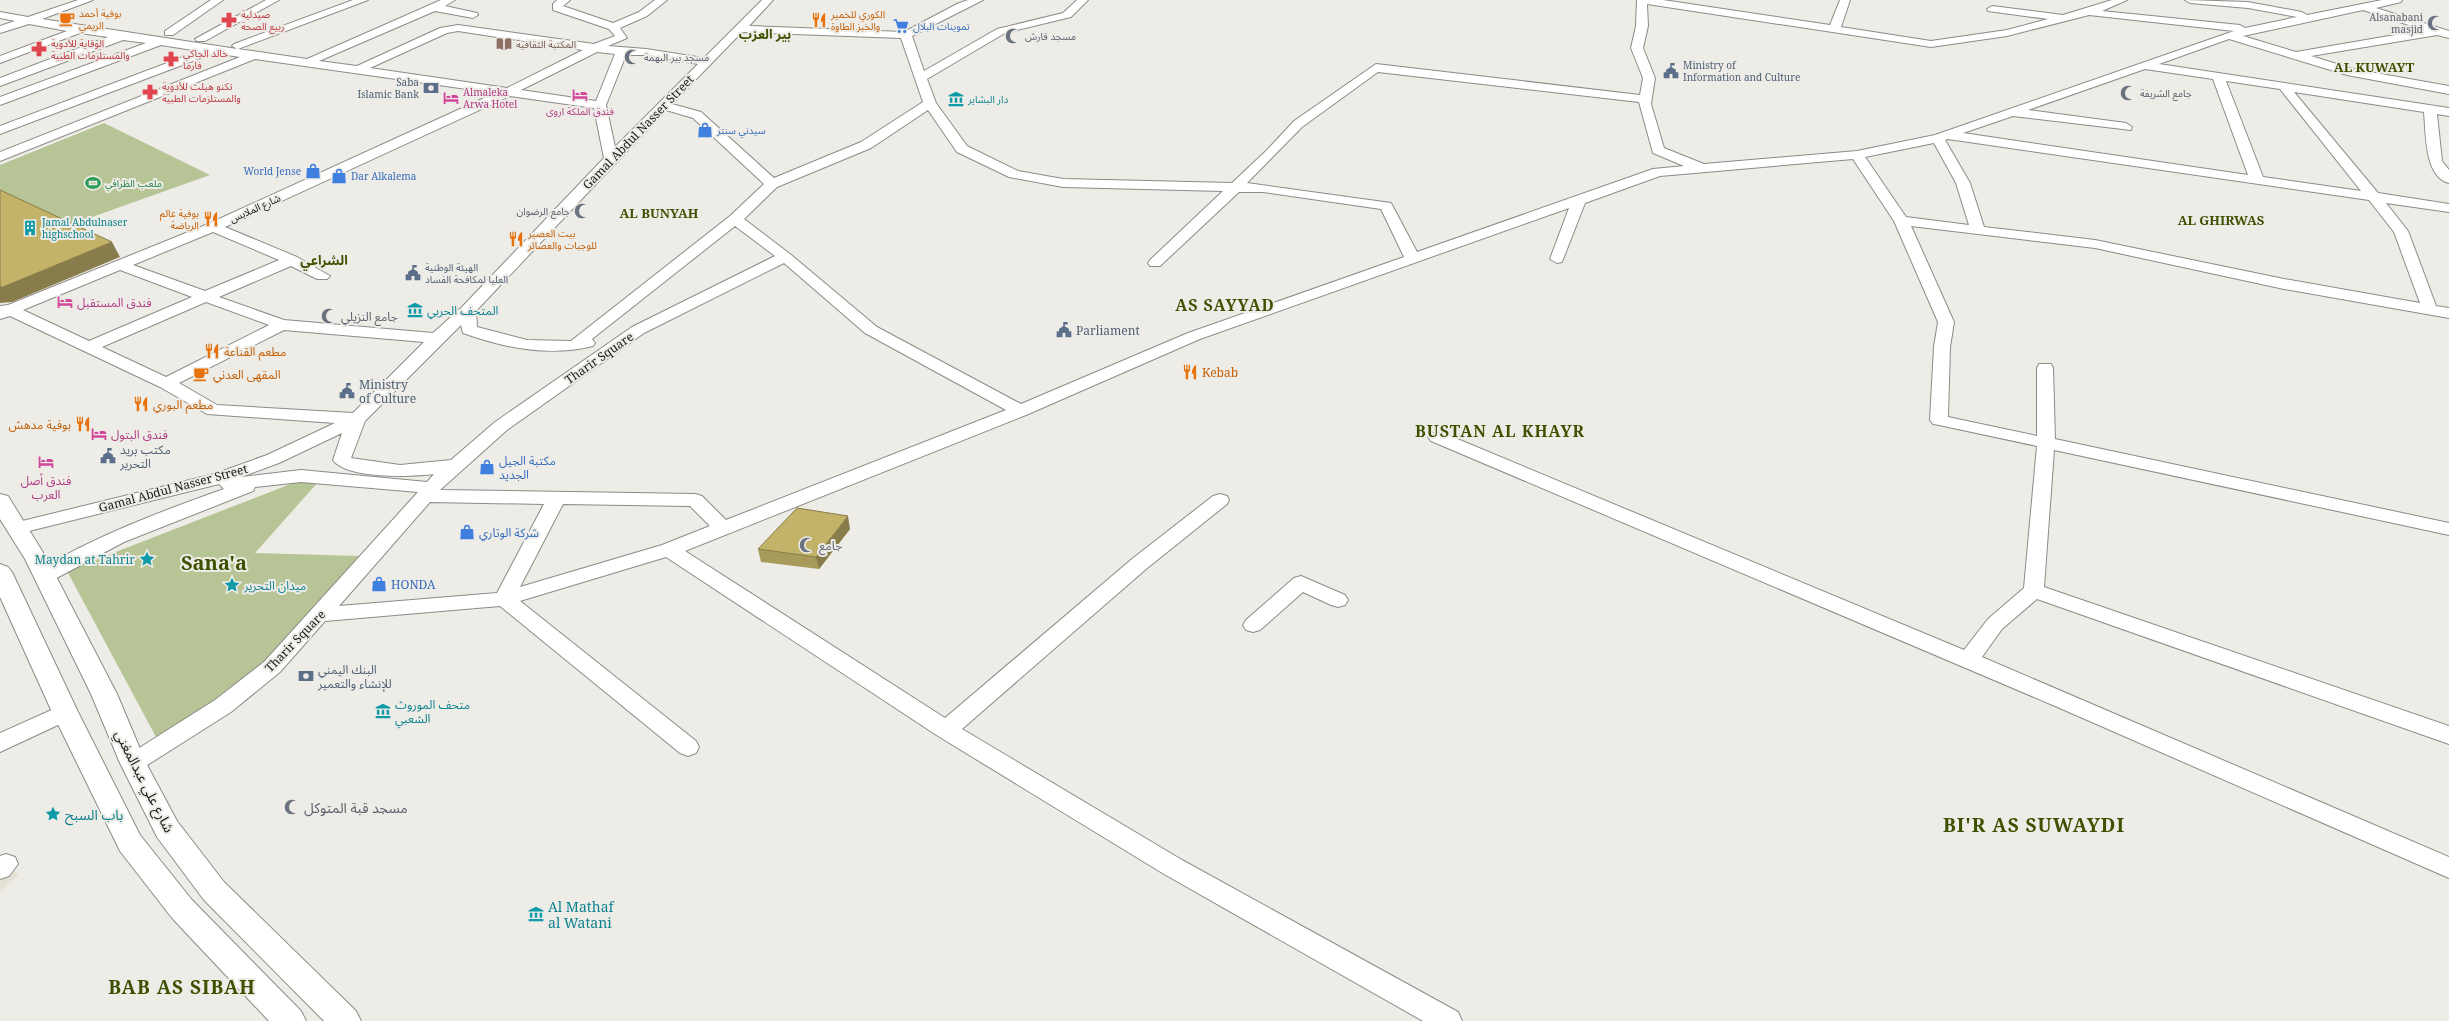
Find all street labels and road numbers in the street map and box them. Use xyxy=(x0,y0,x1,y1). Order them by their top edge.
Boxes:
street label: Gamal Abdul Nasser Street xyxy=(579,71,697,193)
street label: شارع الملابس xyxy=(227,191,283,226)
street label: Tharir Square xyxy=(561,328,637,388)
street label: Gamal Abdul Nasser Street xyxy=(97,460,249,516)
street label: Tharir Square xyxy=(261,606,329,676)
street label: شارع علي عبدالمغني xyxy=(109,726,179,837)

